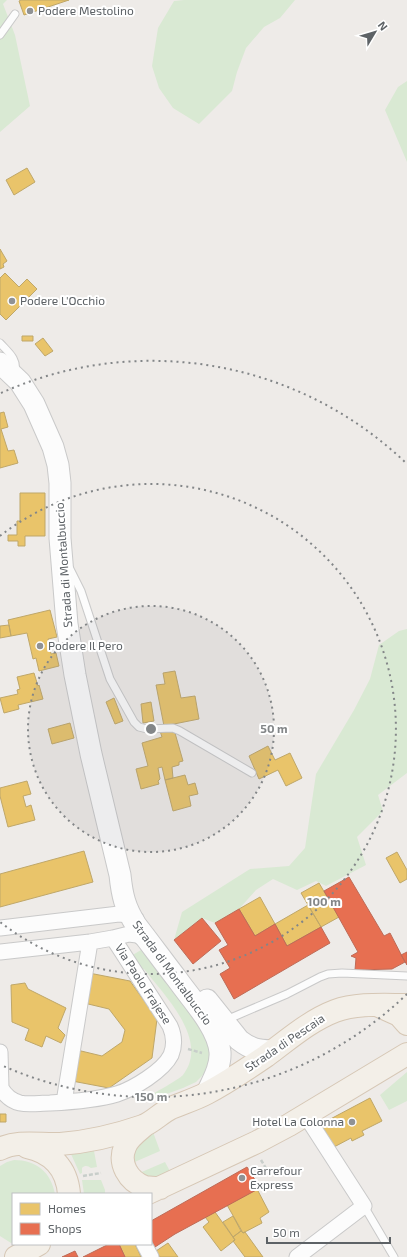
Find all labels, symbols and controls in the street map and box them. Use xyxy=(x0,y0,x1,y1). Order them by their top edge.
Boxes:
place label: Podere Mestolino xyxy=(38,3,134,17)
marker: Podere Mestolino xyxy=(25,6,35,16)
north arrow xyxy=(355,12,395,52)
text: N xyxy=(376,18,391,33)
place label: Podere L'Occhio xyxy=(20,293,105,307)
marker: Podere L'Occhio xyxy=(7,296,17,306)
street label: Strada di Montalbuccio xyxy=(52,502,74,628)
place label: Podere Il Pero xyxy=(48,638,123,652)
marker: Podere Il Pero xyxy=(35,641,45,651)
text: 50 m xyxy=(260,721,288,735)
centre of rings xyxy=(144,722,158,736)
text: 100 m xyxy=(307,894,341,908)
street label: Strada di Montalbuccio xyxy=(130,918,215,1027)
street label: Via Paolo Frajese xyxy=(112,941,175,1027)
street label: Strada di Pescaia xyxy=(242,1010,327,1074)
text: 150 m xyxy=(135,1089,167,1103)
place label: Hotel La Colonna xyxy=(252,1114,344,1128)
marker: Hotel La Colonna xyxy=(347,1117,357,1127)
place label: Carrefour Express xyxy=(250,1163,302,1191)
marker: Carrefour Express xyxy=(237,1173,247,1183)
legend xyxy=(12,1193,152,1245)
text: Homes xyxy=(48,1201,86,1215)
scale bar xyxy=(267,1219,390,1245)
text: Shops xyxy=(48,1221,82,1235)
text: 50 m xyxy=(273,1225,300,1239)

